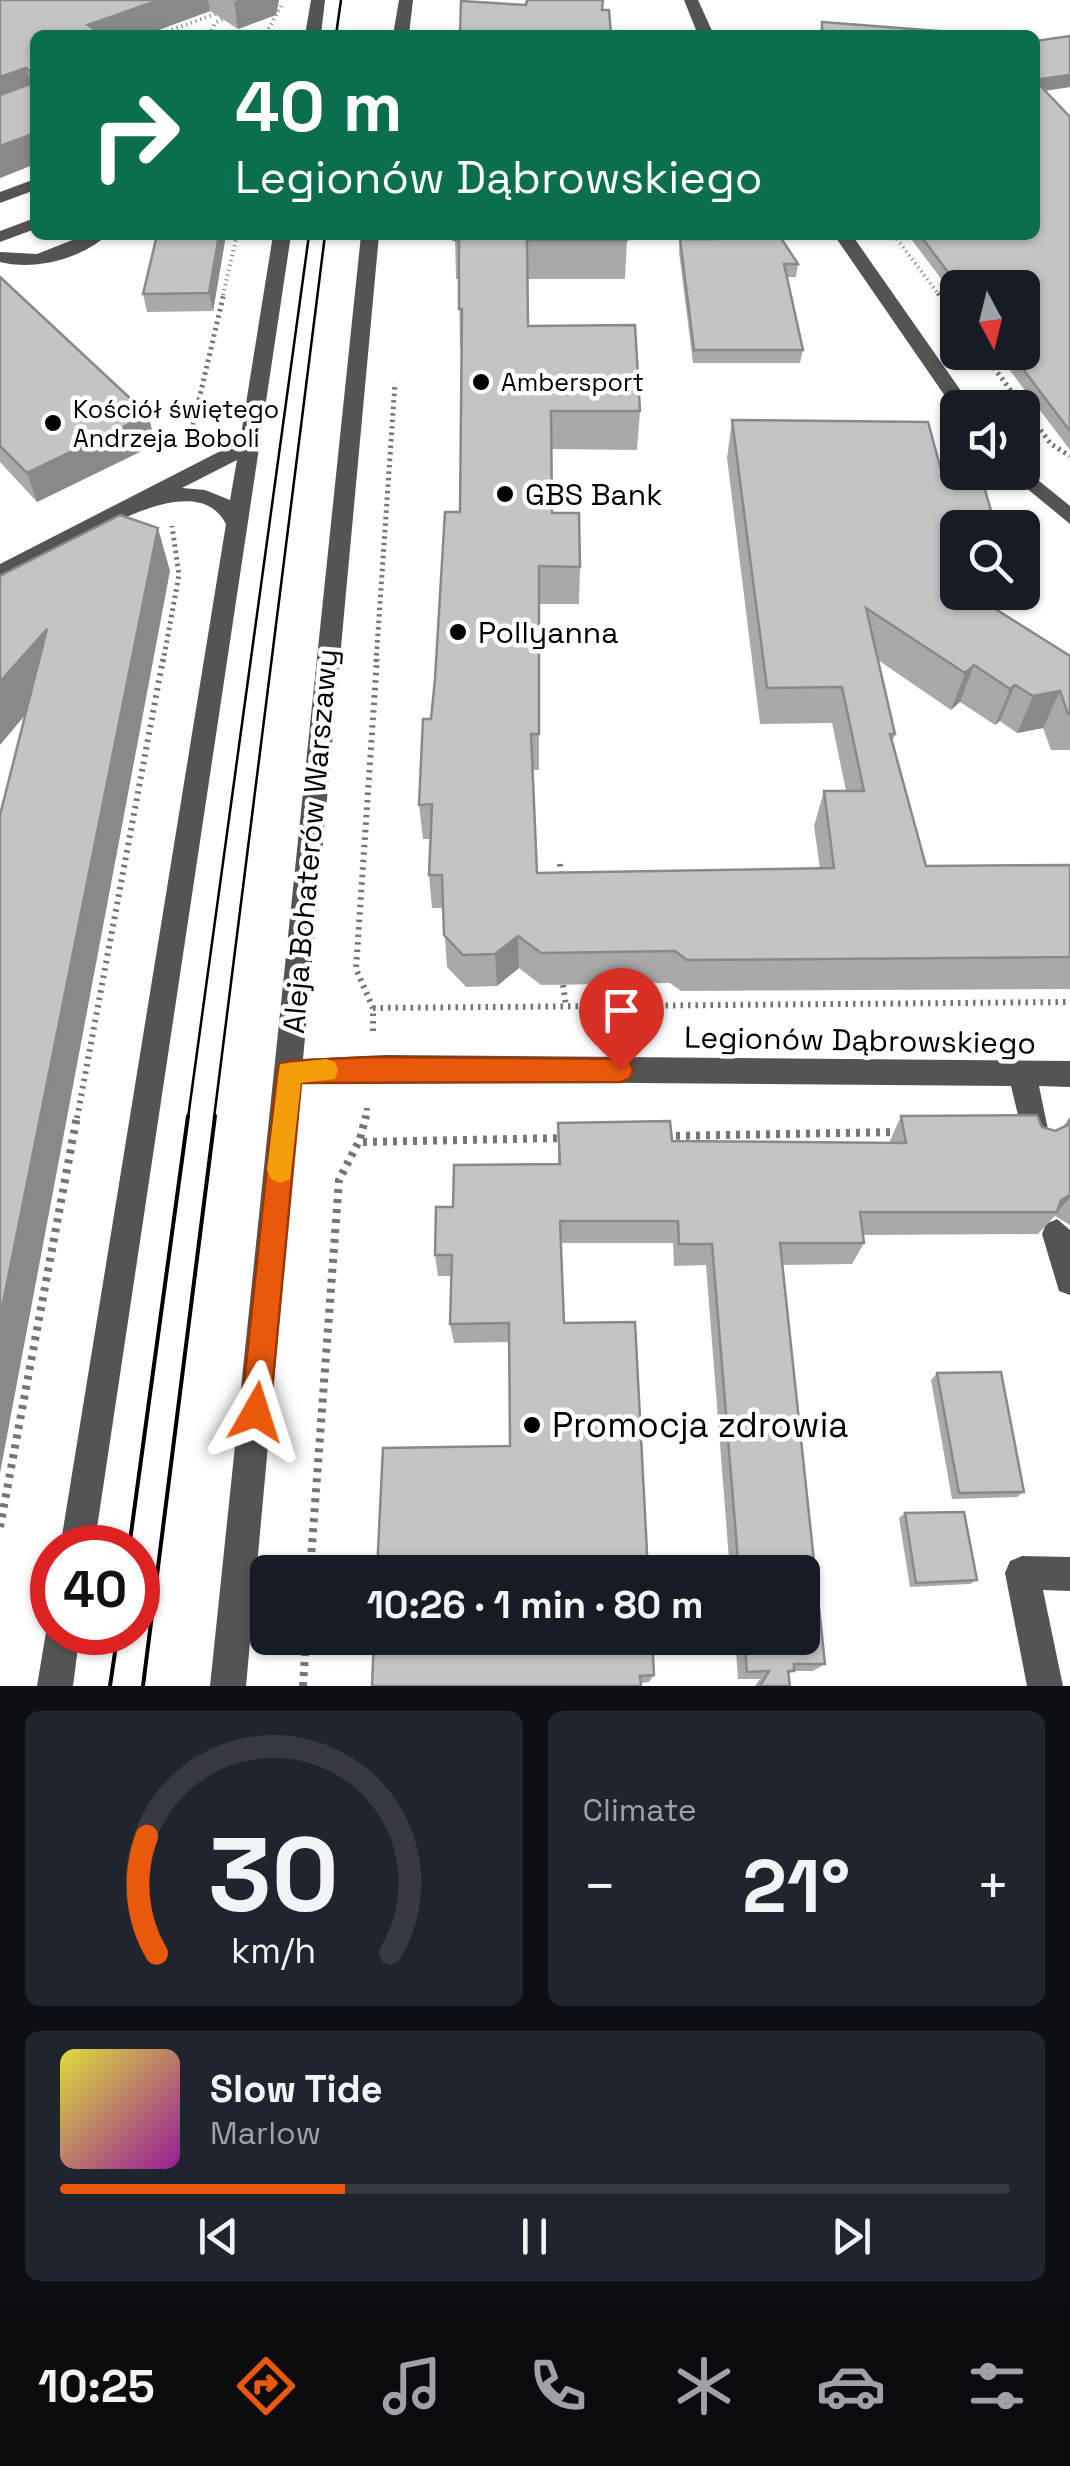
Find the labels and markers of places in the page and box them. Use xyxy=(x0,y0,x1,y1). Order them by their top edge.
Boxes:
place label: Ambersport xyxy=(501,366,644,398)
marker: Ambersport xyxy=(470,371,492,393)
place label: Kościół świętego Andrzeja Boboli xyxy=(73,393,279,454)
marker: Kościół świętego Andrzeja Boboli xyxy=(42,412,64,434)
place label: GBS Bank xyxy=(525,475,662,514)
marker: GBS Bank xyxy=(494,483,516,505)
place label: Pollyanna xyxy=(478,613,618,652)
marker: Pollyanna xyxy=(447,621,469,643)
pin xyxy=(579,968,664,1071)
place label: Promocja zdrowia xyxy=(552,1403,848,1447)
marker: Promocja zdrowia xyxy=(521,1414,543,1436)

